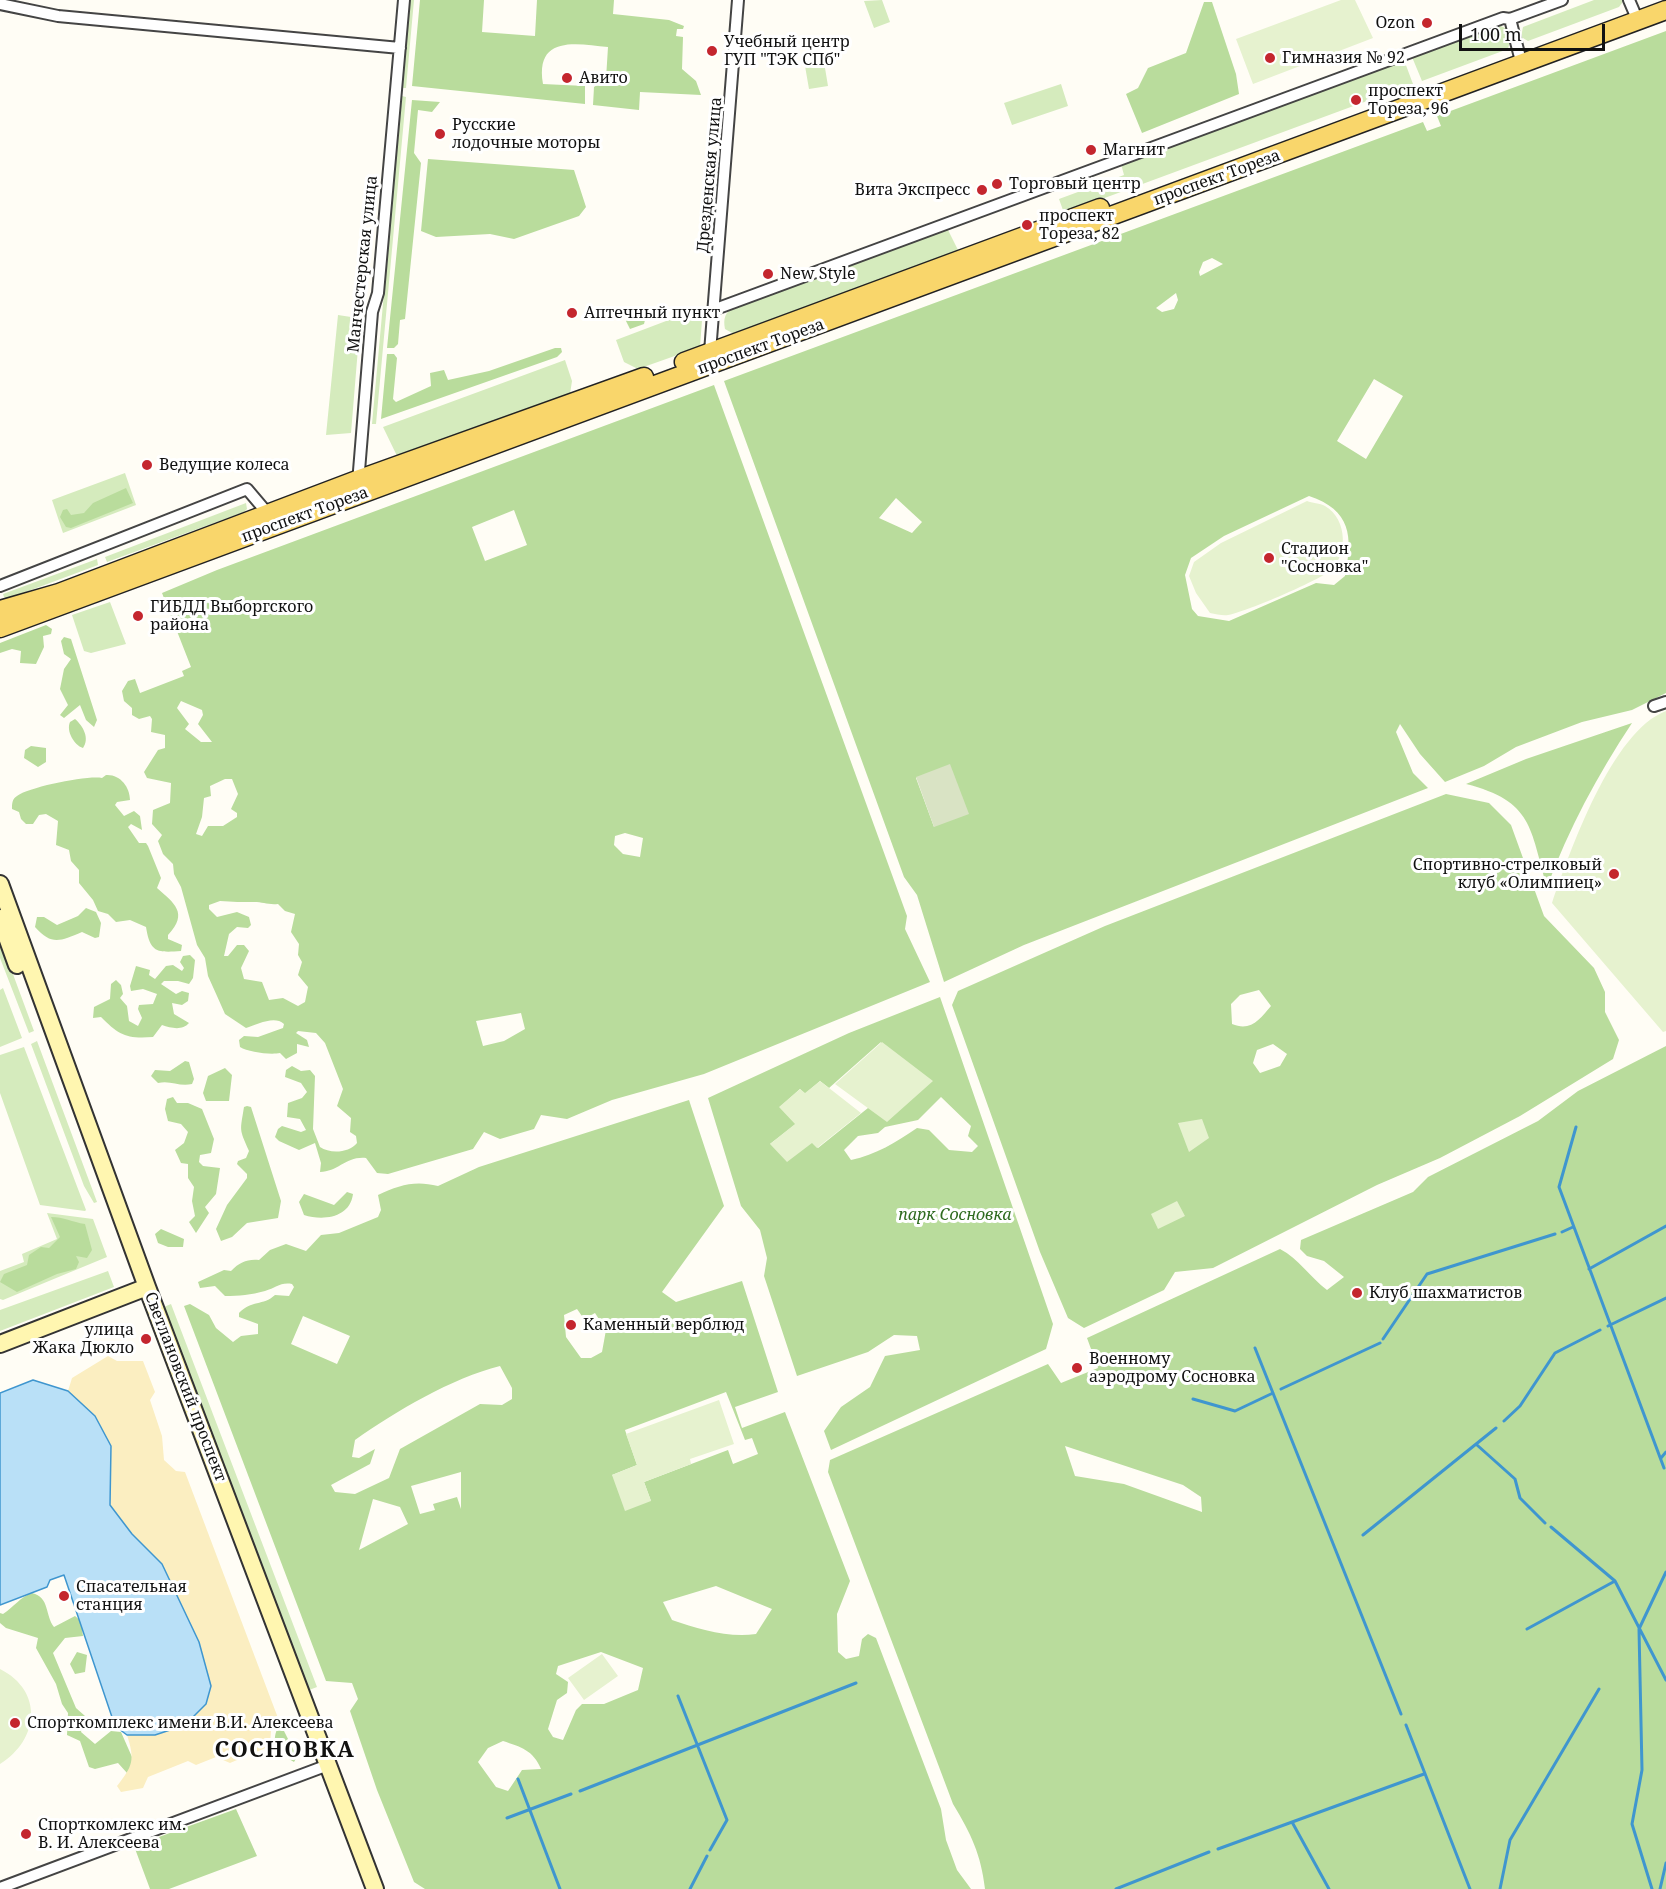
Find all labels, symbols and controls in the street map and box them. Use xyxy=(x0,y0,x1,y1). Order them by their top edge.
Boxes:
scale bar xyxy=(1462,12,1608,50)
place label: Ozon xyxy=(1375,13,1415,33)
marker: Ozon xyxy=(1420,16,1434,30)
text: 100 m xyxy=(1470,22,1522,46)
place label: Учебный центр ГУП "ТЭК СПб" xyxy=(724,32,850,70)
marker: Учебный центр ГУП "ТЭК СПб" xyxy=(705,44,719,58)
place label: Гимназия № 92 xyxy=(1282,48,1405,68)
marker: Гимназия № 92 xyxy=(1263,51,1277,65)
place label: Авито xyxy=(579,68,628,88)
marker: Авито xyxy=(560,71,574,85)
place label: проспект Тореза, 96 xyxy=(1368,81,1449,119)
marker: проспект Тореза, 96 xyxy=(1349,93,1363,107)
street label: Дрезденская улица xyxy=(694,96,726,254)
place label: Русские лодочные моторы xyxy=(452,115,600,153)
marker: Русские лодочные моторы xyxy=(433,127,447,141)
place label: Магнит xyxy=(1103,140,1165,160)
marker: Магнит xyxy=(1084,143,1098,157)
street label: проспект Тореза xyxy=(1151,146,1283,210)
street label: Манчестерская улица xyxy=(344,174,382,354)
place label: Торговый центр xyxy=(1009,174,1141,194)
marker: Торговый центр xyxy=(990,177,1004,191)
place label: Вита Экспресс xyxy=(855,180,970,200)
marker: Вита Экспресс xyxy=(975,183,989,197)
place label: проспект Тореза, 82 xyxy=(1039,206,1120,244)
marker: проспект Тореза, 82 xyxy=(1020,218,1034,232)
place label: New Style xyxy=(780,264,856,284)
marker: New Style xyxy=(761,267,775,281)
place label: Аптечный пункт xyxy=(584,303,720,323)
marker: Аптечный пункт xyxy=(565,306,579,320)
street label: проспект Тореза xyxy=(695,315,827,379)
place label: Ведущие колеса xyxy=(159,455,290,475)
marker: Ведущие колеса xyxy=(140,458,154,472)
street label: проспект Тореза xyxy=(239,483,371,547)
place label: Стадион "Сосновка" xyxy=(1281,539,1368,577)
marker: Стадион "Сосновка" xyxy=(1262,551,1276,565)
place label: ГИБДД Выборгского района xyxy=(150,597,313,635)
marker: ГИБДД Выборгского района xyxy=(131,609,145,623)
place label: Спортивно-стрелковый клуб «Олимпиец» xyxy=(1413,855,1602,893)
marker: Спортивно-стрелковый клуб «Олимпиец» xyxy=(1607,867,1621,881)
park label: парк Сосновка xyxy=(898,1205,1012,1225)
place label: Клуб шахматистов xyxy=(1369,1283,1522,1303)
marker: Клуб шахматистов xyxy=(1350,1286,1364,1300)
street label: Светлановский проспект xyxy=(140,1290,230,1484)
place label: Каменный верблюд xyxy=(583,1315,744,1335)
marker: Каменный верблюд xyxy=(564,1318,578,1332)
place label: улица Жака Дюкло xyxy=(33,1320,134,1358)
marker: улица Жака Дюкло xyxy=(139,1332,153,1346)
place label: Военному аэродрому Сосновка xyxy=(1089,1349,1256,1387)
marker: Военному аэродрому Сосновка xyxy=(1070,1361,1084,1375)
place label: Спасательная станция xyxy=(76,1577,187,1615)
marker: Спасательная станция xyxy=(57,1589,71,1603)
place label: Спорткомплекс имени В.И. Алексеева xyxy=(27,1713,333,1733)
marker: Спорткомплекс имени В.И. Алексеева xyxy=(8,1716,22,1730)
district label: СОСНОВКА xyxy=(215,1738,355,1764)
place label: Спорткомлекс им. В. И. Алексеева xyxy=(38,1815,186,1853)
marker: Спорткомлекс им. В. И. Алексеева xyxy=(19,1827,33,1841)

